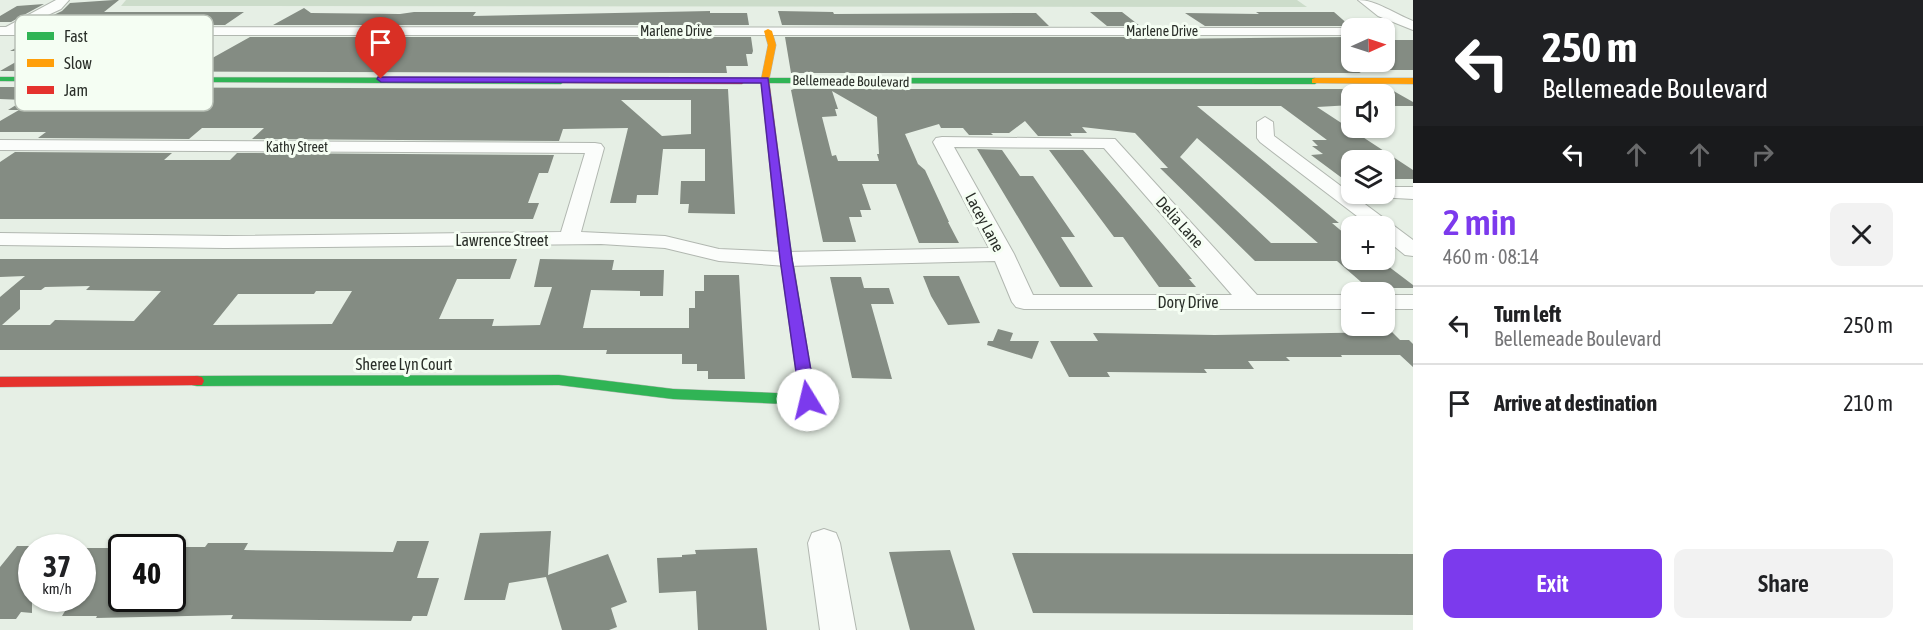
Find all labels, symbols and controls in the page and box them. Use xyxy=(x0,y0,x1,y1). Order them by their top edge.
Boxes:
legend xyxy=(15,15,213,111)
pin xyxy=(355,17,406,79)
north arrow xyxy=(1341,18,1395,72)
map controls xyxy=(1341,18,1395,336)
street label: Marlene Drive xyxy=(640,23,712,39)
street label: Marlene Drive xyxy=(1126,23,1198,39)
text: 250 m xyxy=(1542,23,1637,71)
icon: left xyxy=(1443,24,1521,102)
icon: arrive xyxy=(364,26,397,59)
text: Fast xyxy=(64,27,88,45)
text: Slow xyxy=(64,54,92,72)
street label: Bellemeade Boulevard xyxy=(792,72,910,90)
text: Bellemeade Boulevard xyxy=(1542,73,1768,104)
text: Jam xyxy=(64,81,88,99)
button: sound xyxy=(1341,84,1395,138)
icon: left xyxy=(1557,138,1590,171)
icon: ahead xyxy=(1620,138,1653,171)
icon: ahead xyxy=(1683,138,1716,171)
icon: right xyxy=(1746,138,1779,171)
street label: Kathy Street xyxy=(266,139,328,155)
button: layers xyxy=(1341,150,1395,204)
street label: Lacey Lane xyxy=(961,189,1008,255)
street label: Delia Lane xyxy=(1152,193,1208,251)
text: 2 min xyxy=(1443,201,1517,243)
button: close xyxy=(1830,203,1893,266)
button: + xyxy=(1341,216,1395,270)
street label: Lawrence Street xyxy=(455,231,549,249)
text: 460 m · 08:14 xyxy=(1443,245,1539,268)
button: − xyxy=(1341,282,1395,336)
street label: Dory Drive xyxy=(1157,293,1219,312)
text: Turn left xyxy=(1494,301,1561,327)
icon: left xyxy=(1443,309,1476,342)
text: 250 m xyxy=(1843,312,1893,338)
text: Bellemeade Boulevard xyxy=(1494,327,1661,350)
street label: Sheree Lyn Court xyxy=(356,355,453,374)
position arrow xyxy=(776,368,840,432)
icon: arrive xyxy=(1443,387,1476,420)
text: Arrive at destination xyxy=(1494,390,1657,416)
text: 210 m xyxy=(1843,390,1893,416)
speed limit sign: 40 xyxy=(108,534,186,612)
text: 37 xyxy=(43,549,71,583)
button: Exit xyxy=(1443,549,1662,618)
button: Share xyxy=(1674,549,1893,618)
text: km/h xyxy=(42,580,72,597)

